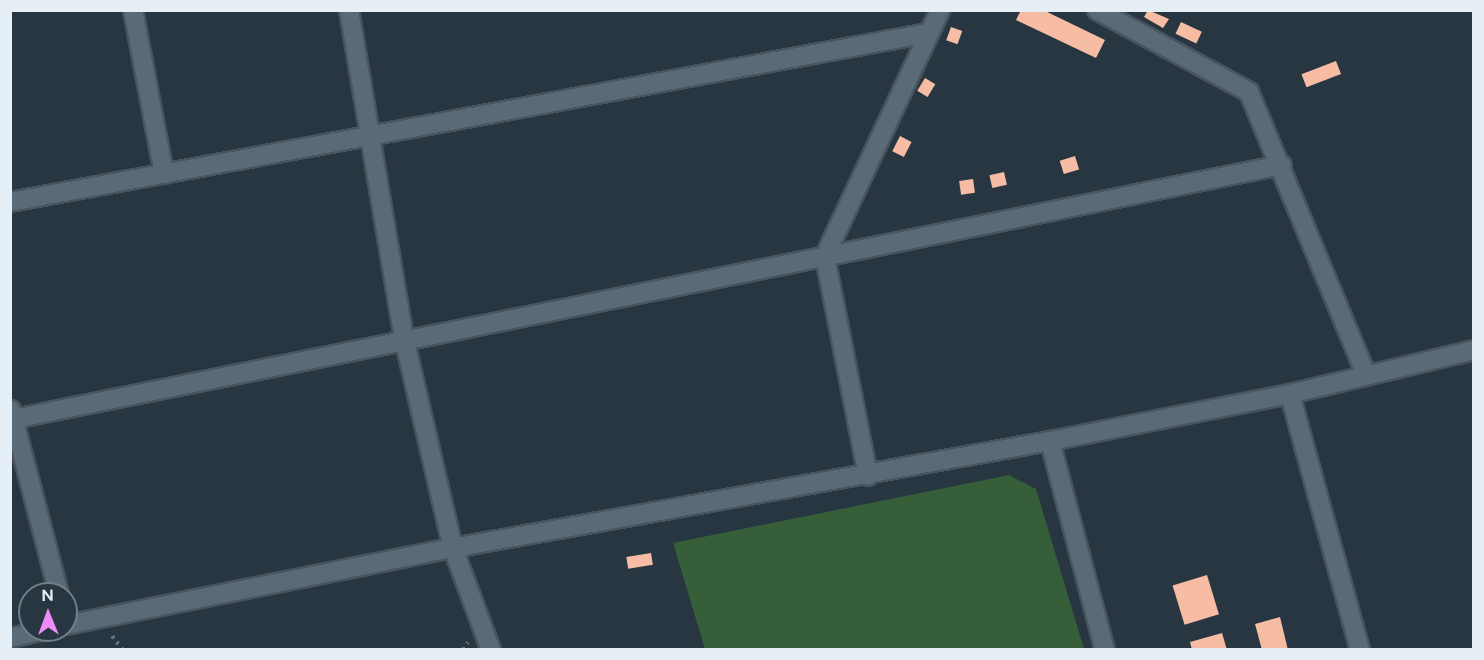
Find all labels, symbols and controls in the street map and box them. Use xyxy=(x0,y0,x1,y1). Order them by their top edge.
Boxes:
north arrow xyxy=(18,582,78,642)
text: N xyxy=(41,586,54,605)

